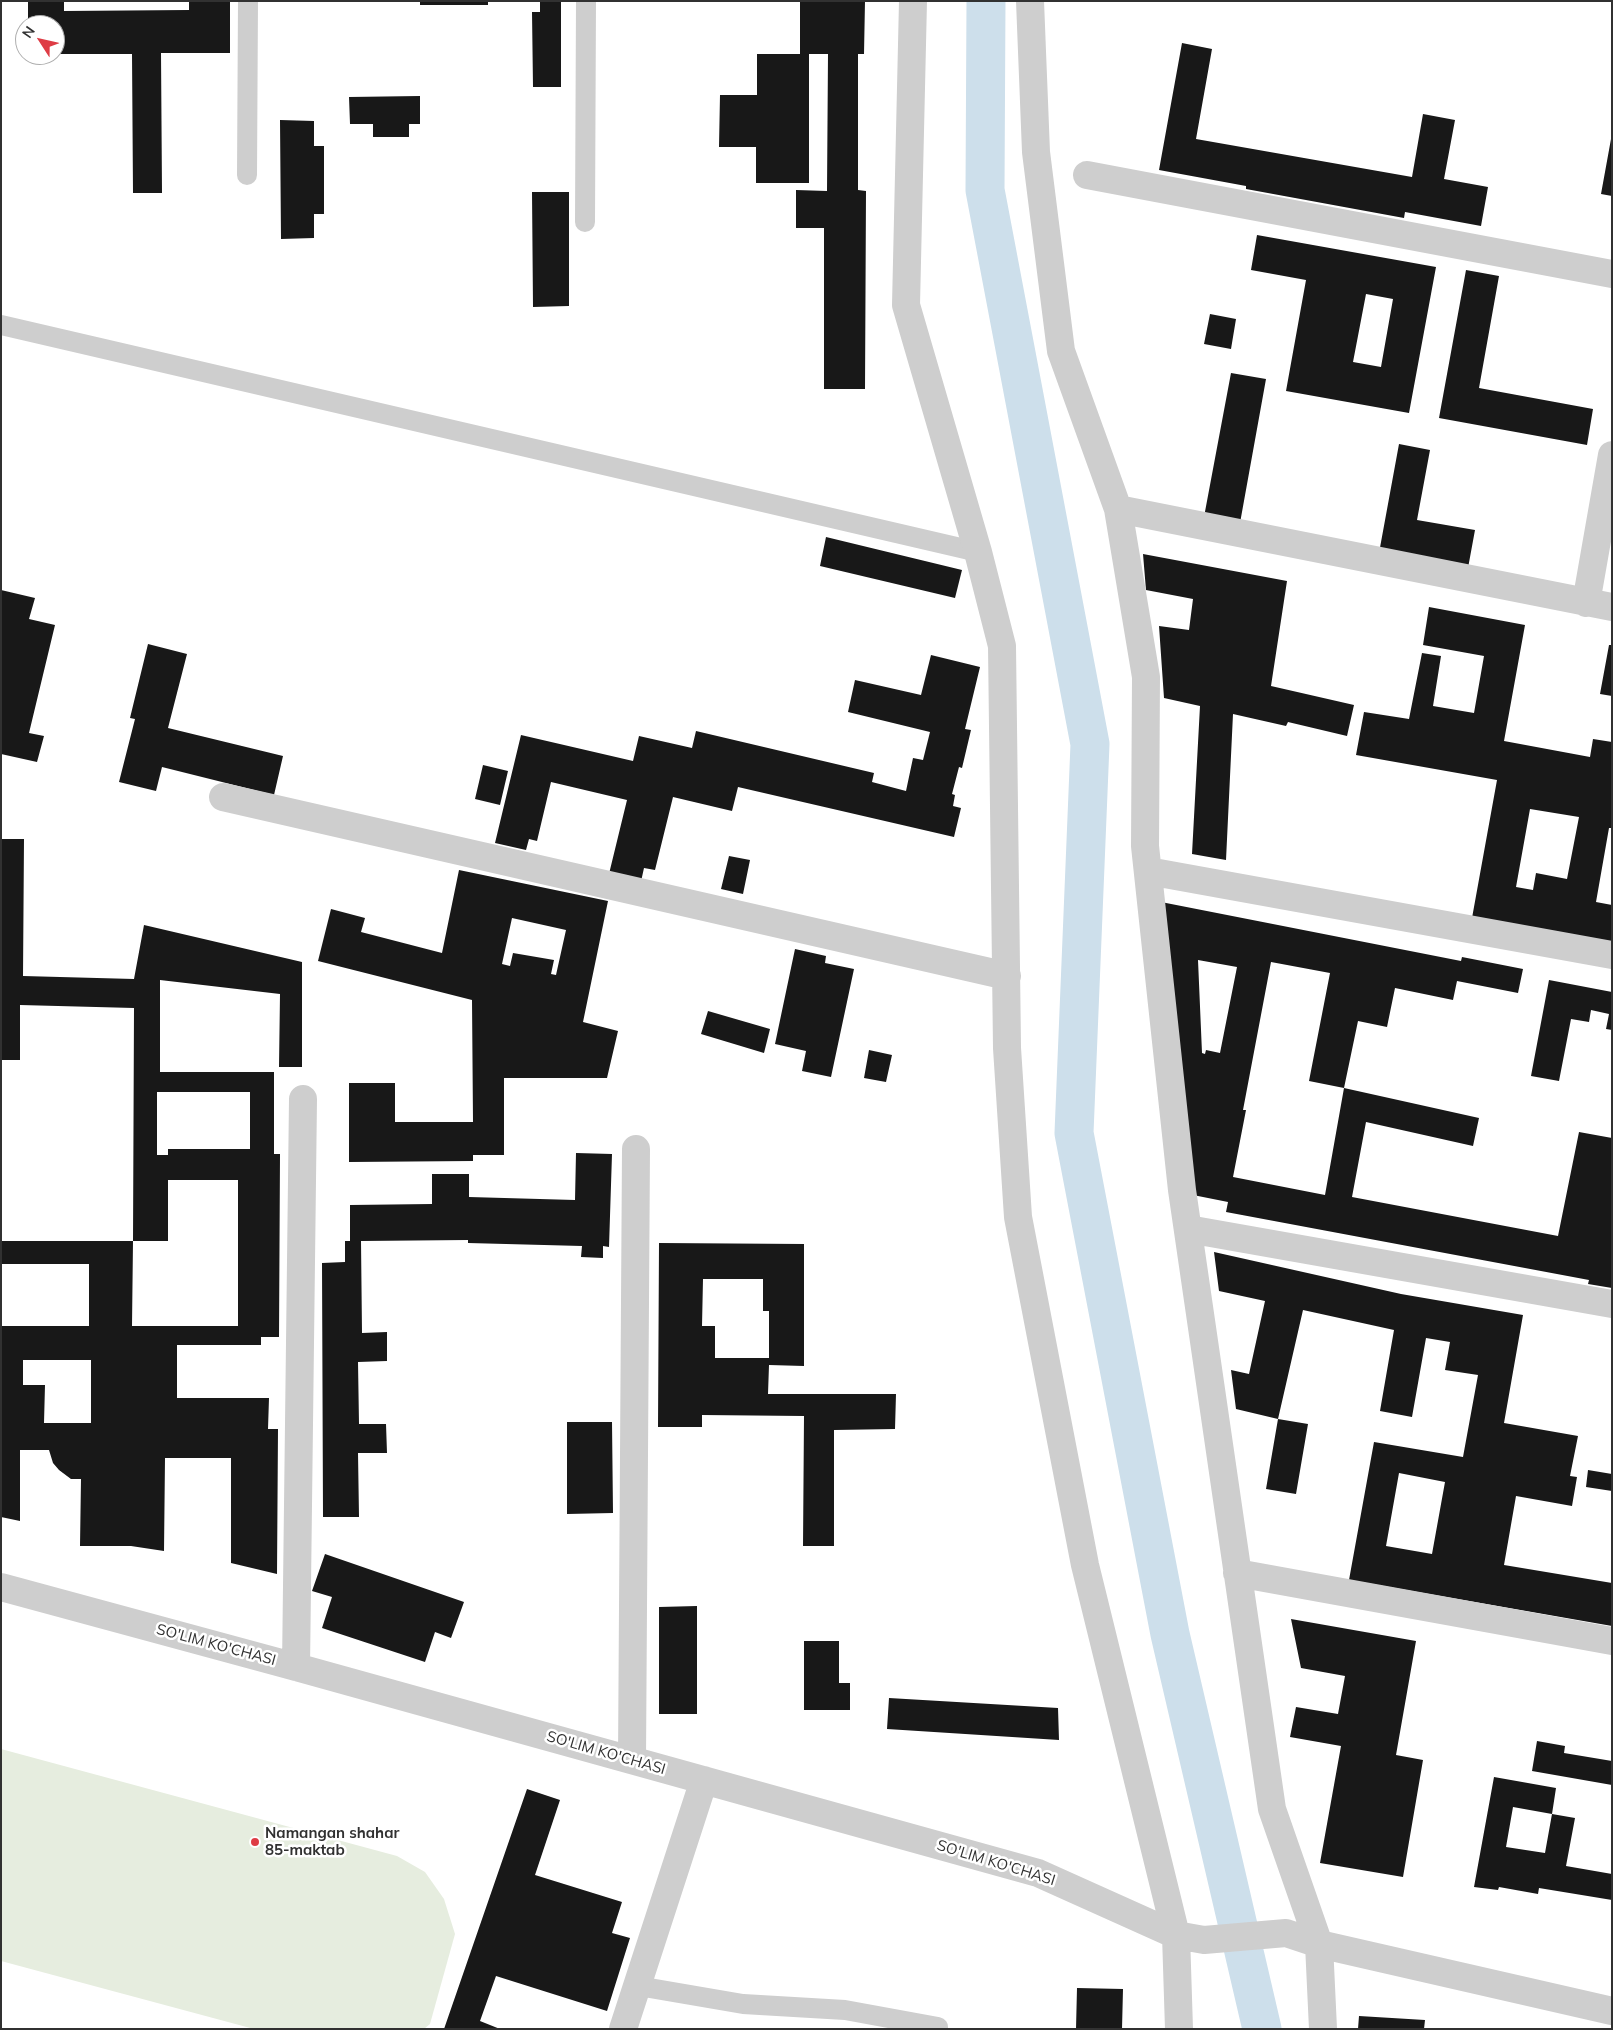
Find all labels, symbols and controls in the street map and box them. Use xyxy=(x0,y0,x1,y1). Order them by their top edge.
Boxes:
north arrow xyxy=(15,15,65,65)
text: N xyxy=(18,22,39,41)
street label: SO'LIM KO'CHASI xyxy=(154,1620,278,1670)
street label: SO'LIM KO'CHASI xyxy=(544,1727,668,1779)
place label: Namangan shahar 85-maktab xyxy=(265,1824,399,1859)
marker: Namangan shahar 85-maktab xyxy=(249,1836,261,1848)
street label: SO'LIM KO'CHASI xyxy=(935,1836,1057,1890)

